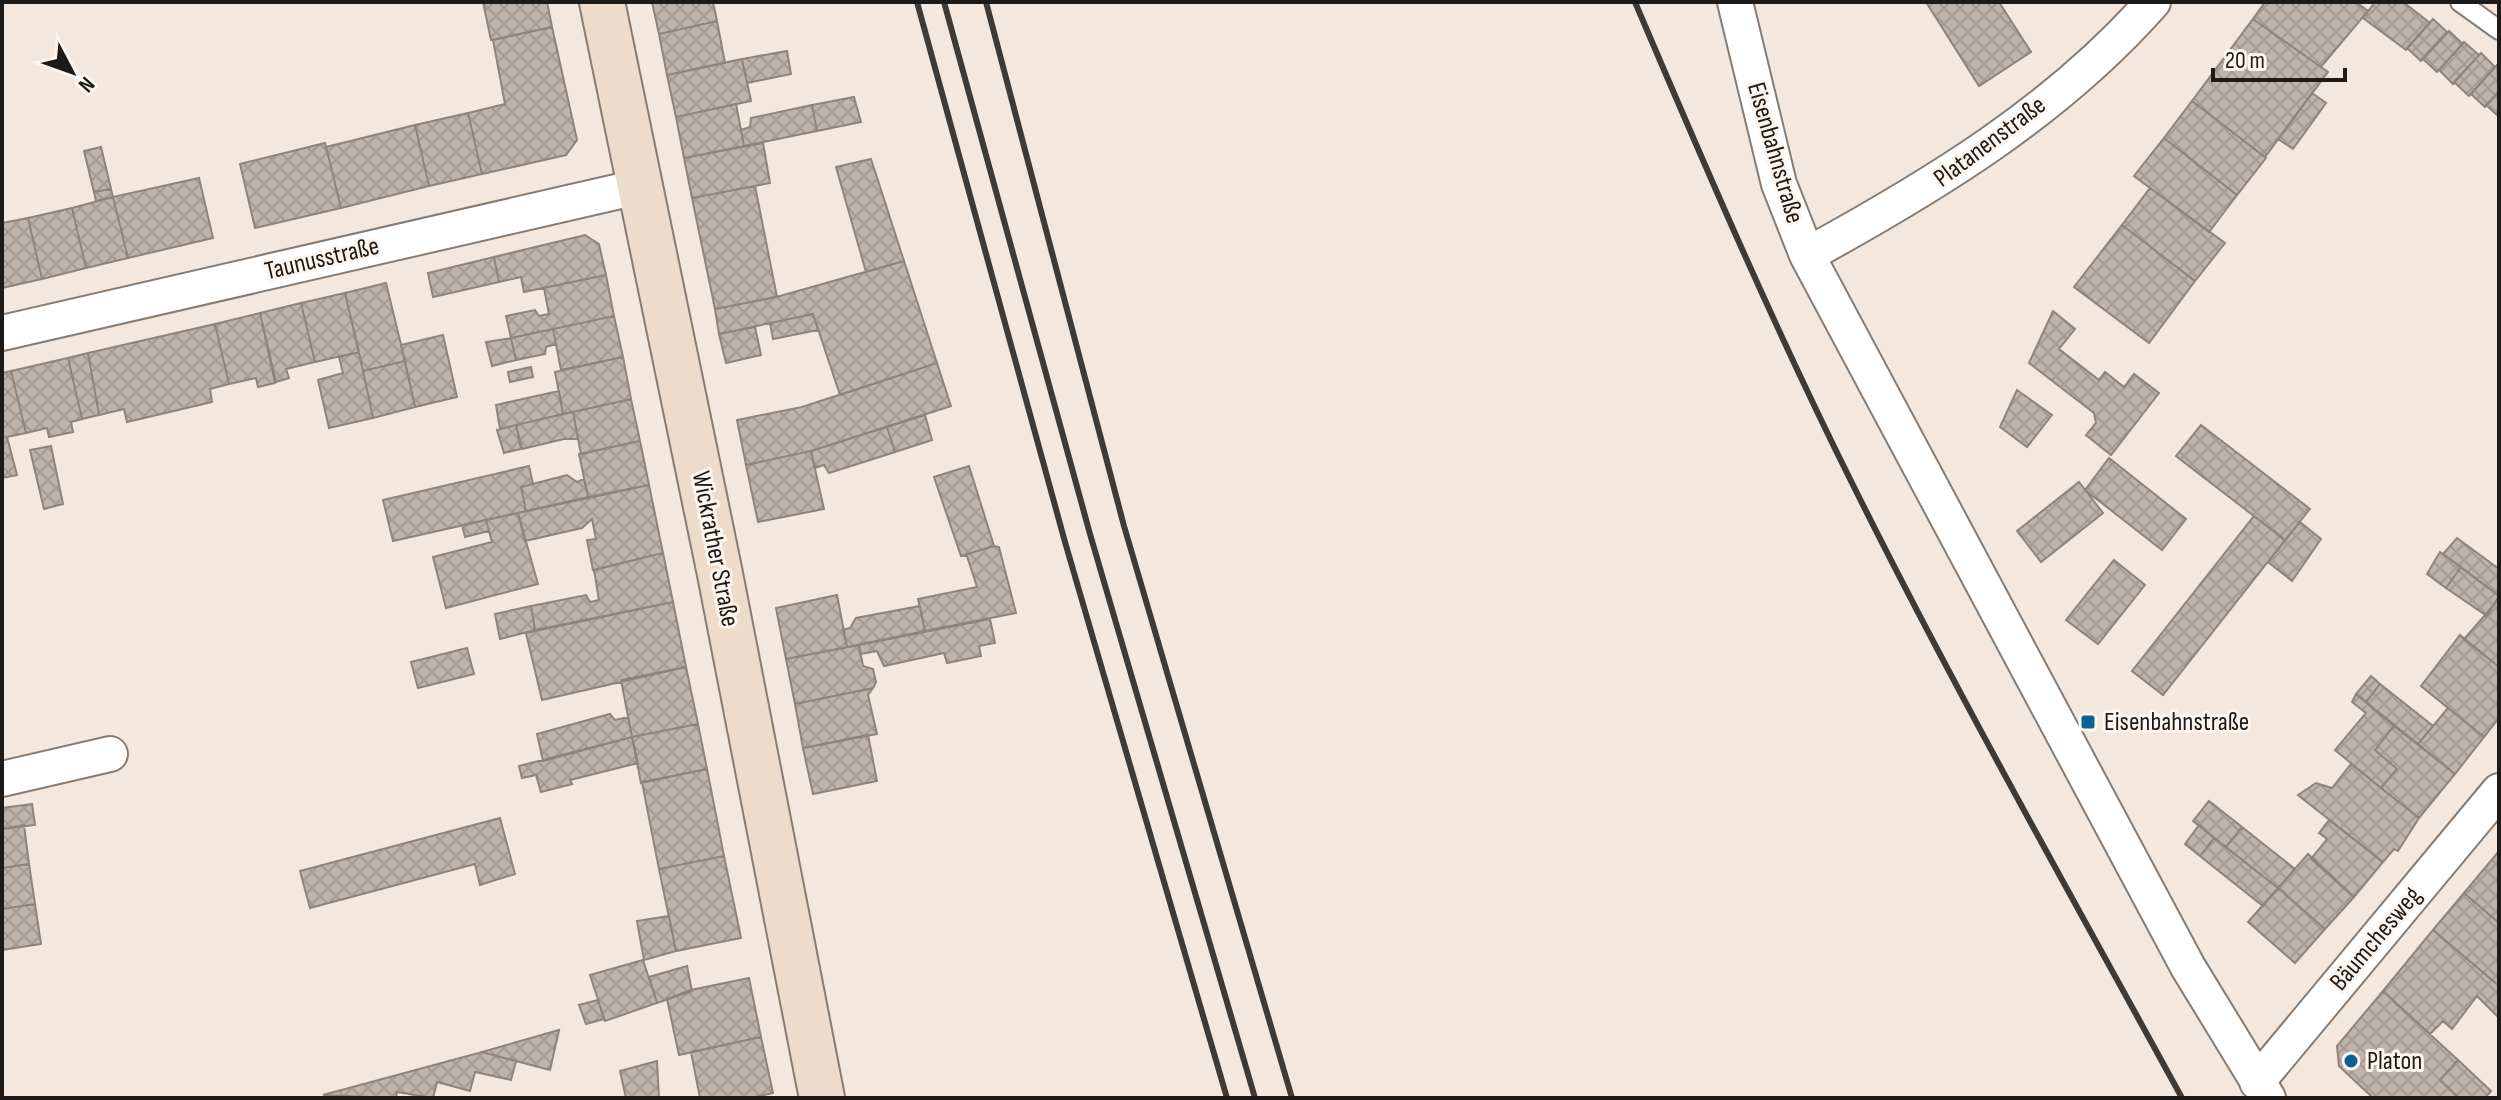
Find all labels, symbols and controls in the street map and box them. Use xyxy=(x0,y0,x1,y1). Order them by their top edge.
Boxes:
north arrow xyxy=(32,32,112,112)
scale bar xyxy=(2213,32,2345,82)
text: 20 m xyxy=(2225,46,2265,75)
text: N xyxy=(72,71,100,97)
street label: Eisenbahnstraße xyxy=(1740,79,1810,227)
street label: Platanenstraße xyxy=(1928,90,2052,194)
street label: Taunusstraße xyxy=(262,231,382,287)
street label: Wickrather Straße xyxy=(685,469,745,629)
place label: Eisenbahnstraße xyxy=(2104,707,2249,738)
marker: Eisenbahnstraße xyxy=(2079,713,2097,731)
street label: Bäumchesweg xyxy=(2324,881,2428,997)
place label: Platon xyxy=(2367,1046,2422,1077)
marker: Platon xyxy=(2342,1052,2360,1070)

